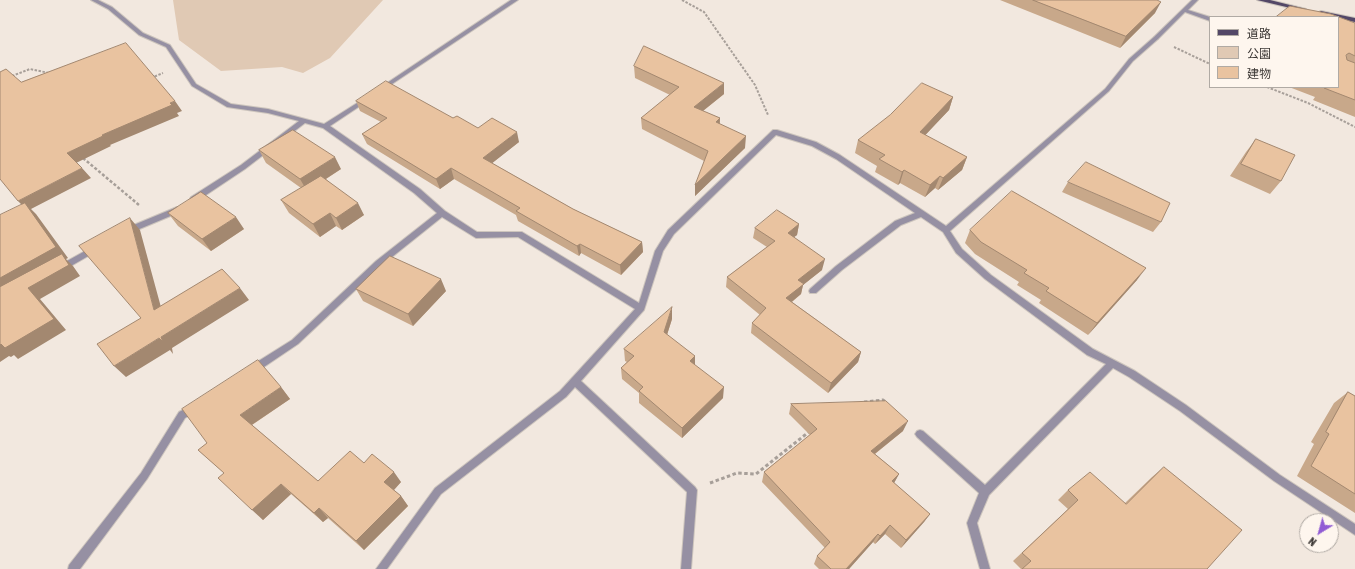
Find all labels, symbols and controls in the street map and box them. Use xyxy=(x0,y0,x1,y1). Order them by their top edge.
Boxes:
legend xyxy=(1209,16,1339,88)
text: 道路 xyxy=(1247,27,1271,41)
text: 公園 xyxy=(1247,47,1271,61)
text: 建物 xyxy=(1247,67,1271,81)
north arrow xyxy=(1299,513,1339,553)
text: N xyxy=(1306,535,1319,549)

